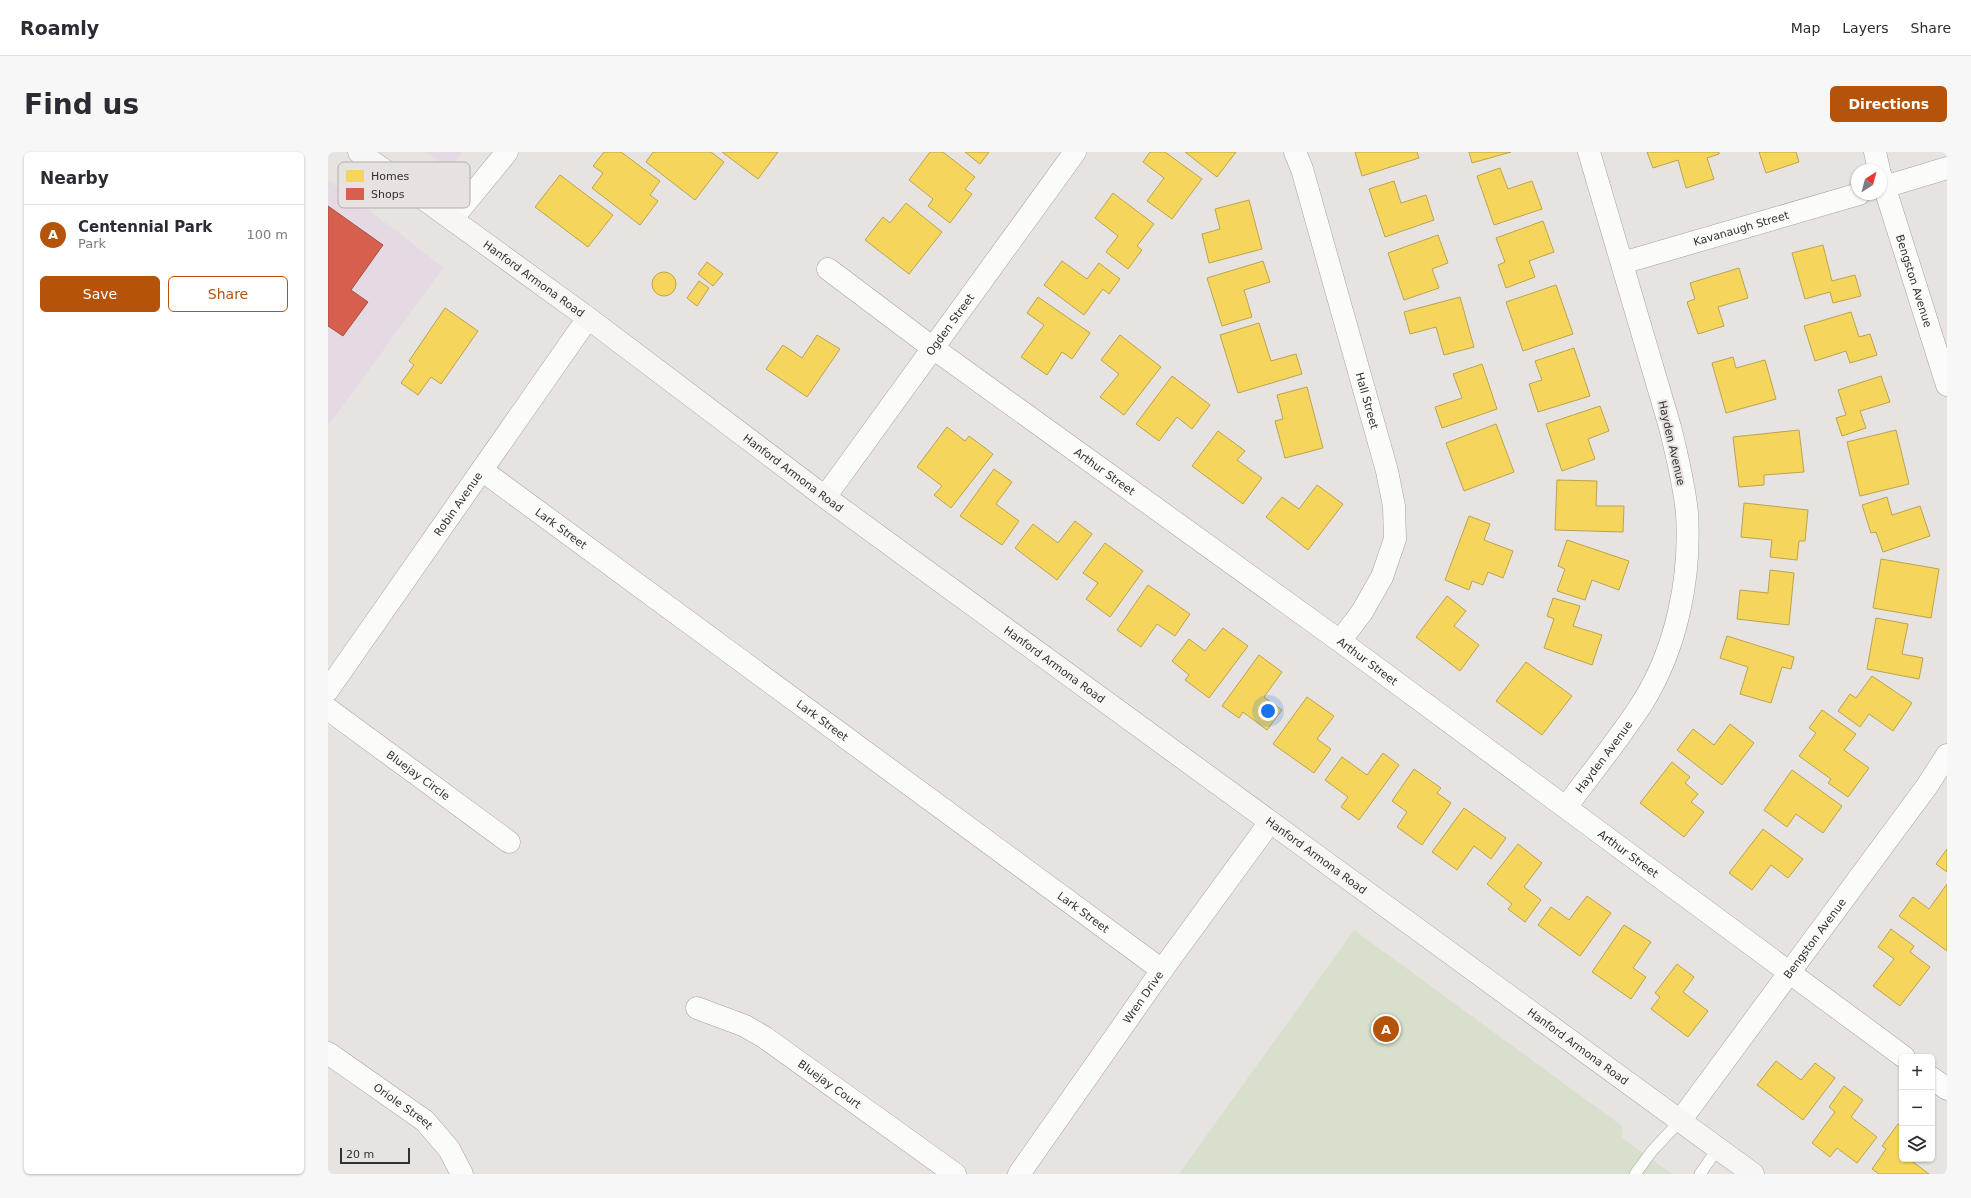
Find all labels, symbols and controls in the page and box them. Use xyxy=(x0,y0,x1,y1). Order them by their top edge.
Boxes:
text: Roamly xyxy=(20,17,99,39)
text: Map xyxy=(1791,20,1820,36)
text: Layers xyxy=(1842,20,1889,36)
text: Share xyxy=(1911,20,1951,36)
button: Directions xyxy=(1830,86,1947,122)
text: Find us xyxy=(24,88,139,121)
legend xyxy=(338,162,470,208)
north arrow xyxy=(1851,164,1887,200)
text: Nearby xyxy=(40,168,109,188)
text: Homes xyxy=(371,170,409,183)
text: Shops xyxy=(371,188,405,201)
street label: Kavanaugh Street xyxy=(1692,209,1791,249)
text: Centennial Park xyxy=(78,218,212,236)
text: A xyxy=(48,227,58,242)
text: 100 m xyxy=(246,227,288,242)
street label: Bengston Avenue xyxy=(1893,233,1934,329)
text: Park xyxy=(78,236,106,251)
street label: Hanford Armona Road xyxy=(481,238,587,320)
button: Save xyxy=(40,276,160,312)
button: Share xyxy=(168,276,288,312)
street label: Ogden Street xyxy=(924,291,978,358)
street label: Hall Street xyxy=(1353,371,1381,431)
street label: Hayden Avenue xyxy=(1655,399,1688,487)
street label: Hanford Armona Road xyxy=(740,432,845,515)
street label: Arthur Street xyxy=(1071,446,1138,499)
street label: Robin Avenue xyxy=(432,469,485,539)
street label: Lark Street xyxy=(533,506,590,552)
street label: Hanford Armona Road xyxy=(1001,624,1107,706)
street label: Arthur Street xyxy=(1334,635,1400,689)
street label: Lark Street xyxy=(794,697,851,744)
your location xyxy=(1258,701,1278,721)
street label: Hayden Avenue xyxy=(1573,718,1636,796)
street label: Bluejay Circle xyxy=(384,748,452,803)
street label: Hanford Armona Road xyxy=(1263,815,1369,897)
street label: Arthur Street xyxy=(1595,827,1661,881)
street label: Lark Street xyxy=(1055,889,1112,936)
street label: Bengston Avenue xyxy=(1781,896,1849,981)
street label: Wren Drive xyxy=(1120,968,1166,1026)
street label: Hanford Armona Road xyxy=(1525,1006,1631,1088)
pin: A xyxy=(1373,1014,1399,1044)
map controls xyxy=(1899,1054,1935,1162)
button: + xyxy=(1899,1054,1935,1090)
street label: Bluejay Court xyxy=(795,1058,864,1112)
street label: Oriole Street xyxy=(371,1081,435,1132)
button: − xyxy=(1899,1090,1935,1126)
button: layers xyxy=(1899,1126,1935,1162)
scale bar xyxy=(340,1146,410,1165)
text: 20 m xyxy=(346,1148,374,1161)

